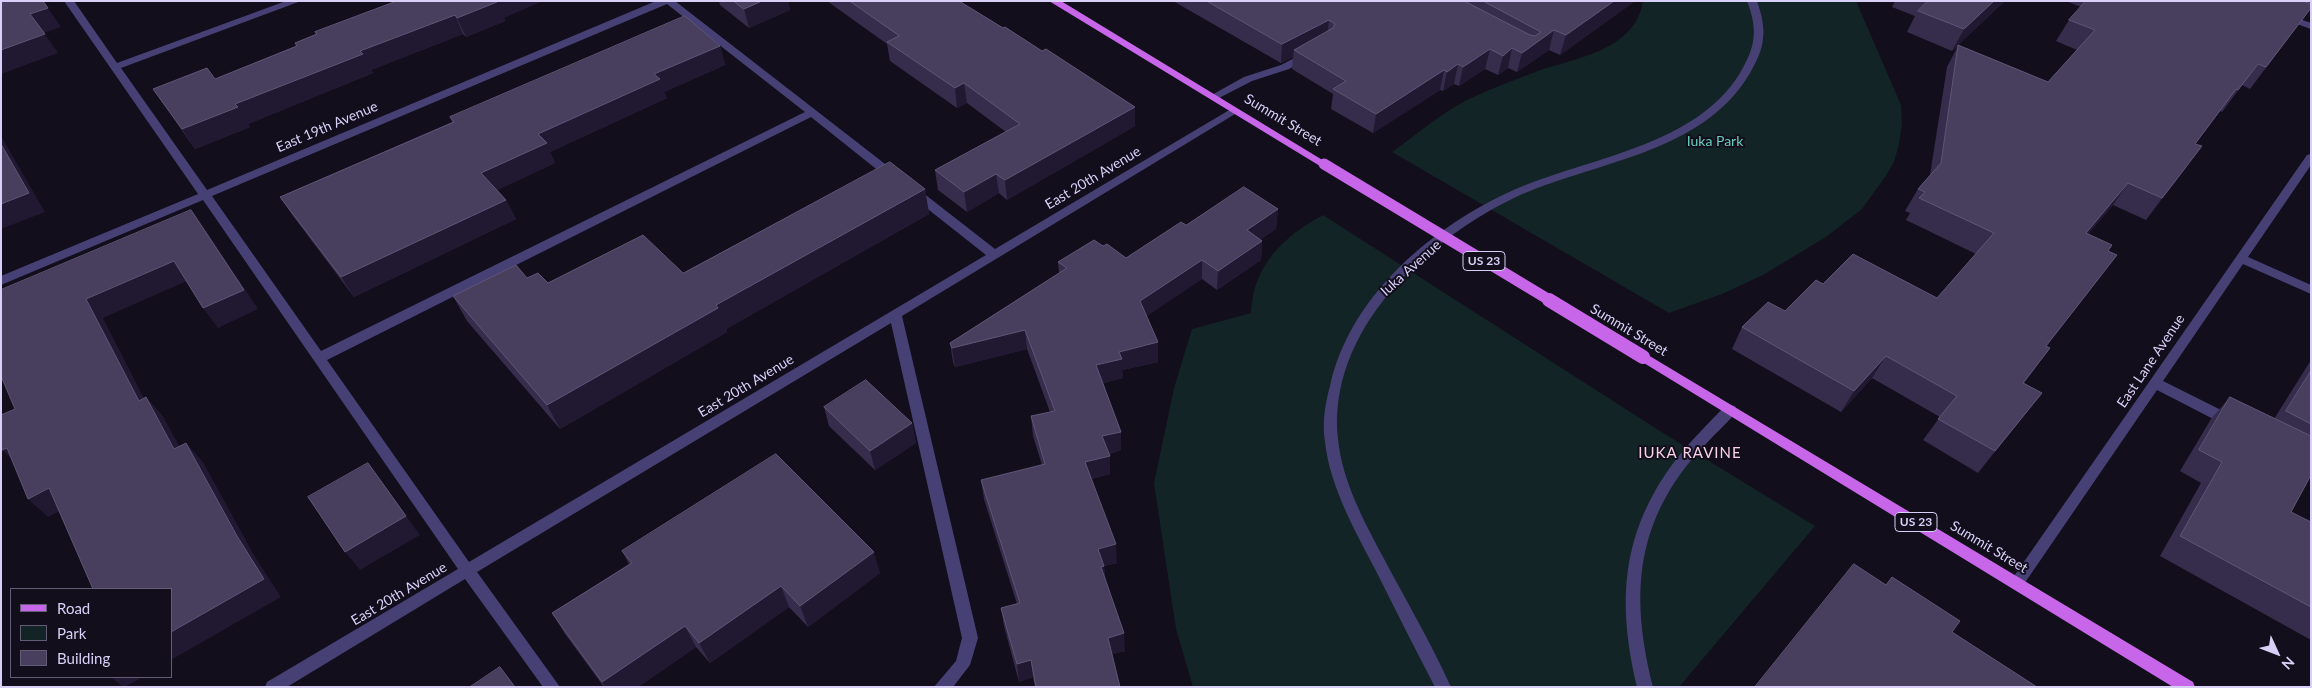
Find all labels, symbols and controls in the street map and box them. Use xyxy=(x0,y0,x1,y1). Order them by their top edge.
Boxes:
street label: Summit Street xyxy=(1241,90,1325,150)
street label: East 19th Avenue xyxy=(274,98,380,156)
park label: Iuka Park xyxy=(1687,133,1743,149)
street label: East 20th Avenue xyxy=(1042,143,1144,213)
street label: Iuka Avenue xyxy=(1377,236,1445,300)
road number: US 23 xyxy=(1463,252,1505,270)
street label: Summit Street xyxy=(1587,300,1671,360)
street label: East Lane Avenue xyxy=(2114,311,2188,411)
street label: East 20th Avenue xyxy=(695,351,797,421)
district label: IUKA RAVINE xyxy=(1637,444,1743,462)
road number: US 23 xyxy=(1895,512,1937,532)
street label: Summit Street xyxy=(1947,517,2031,577)
street label: East 20th Avenue xyxy=(348,559,450,629)
legend xyxy=(10,588,172,678)
text: Road xyxy=(57,599,90,617)
text: Park xyxy=(57,624,86,642)
north arrow xyxy=(2252,628,2302,678)
text: Building xyxy=(57,649,110,667)
text: N xyxy=(2278,654,2298,673)

